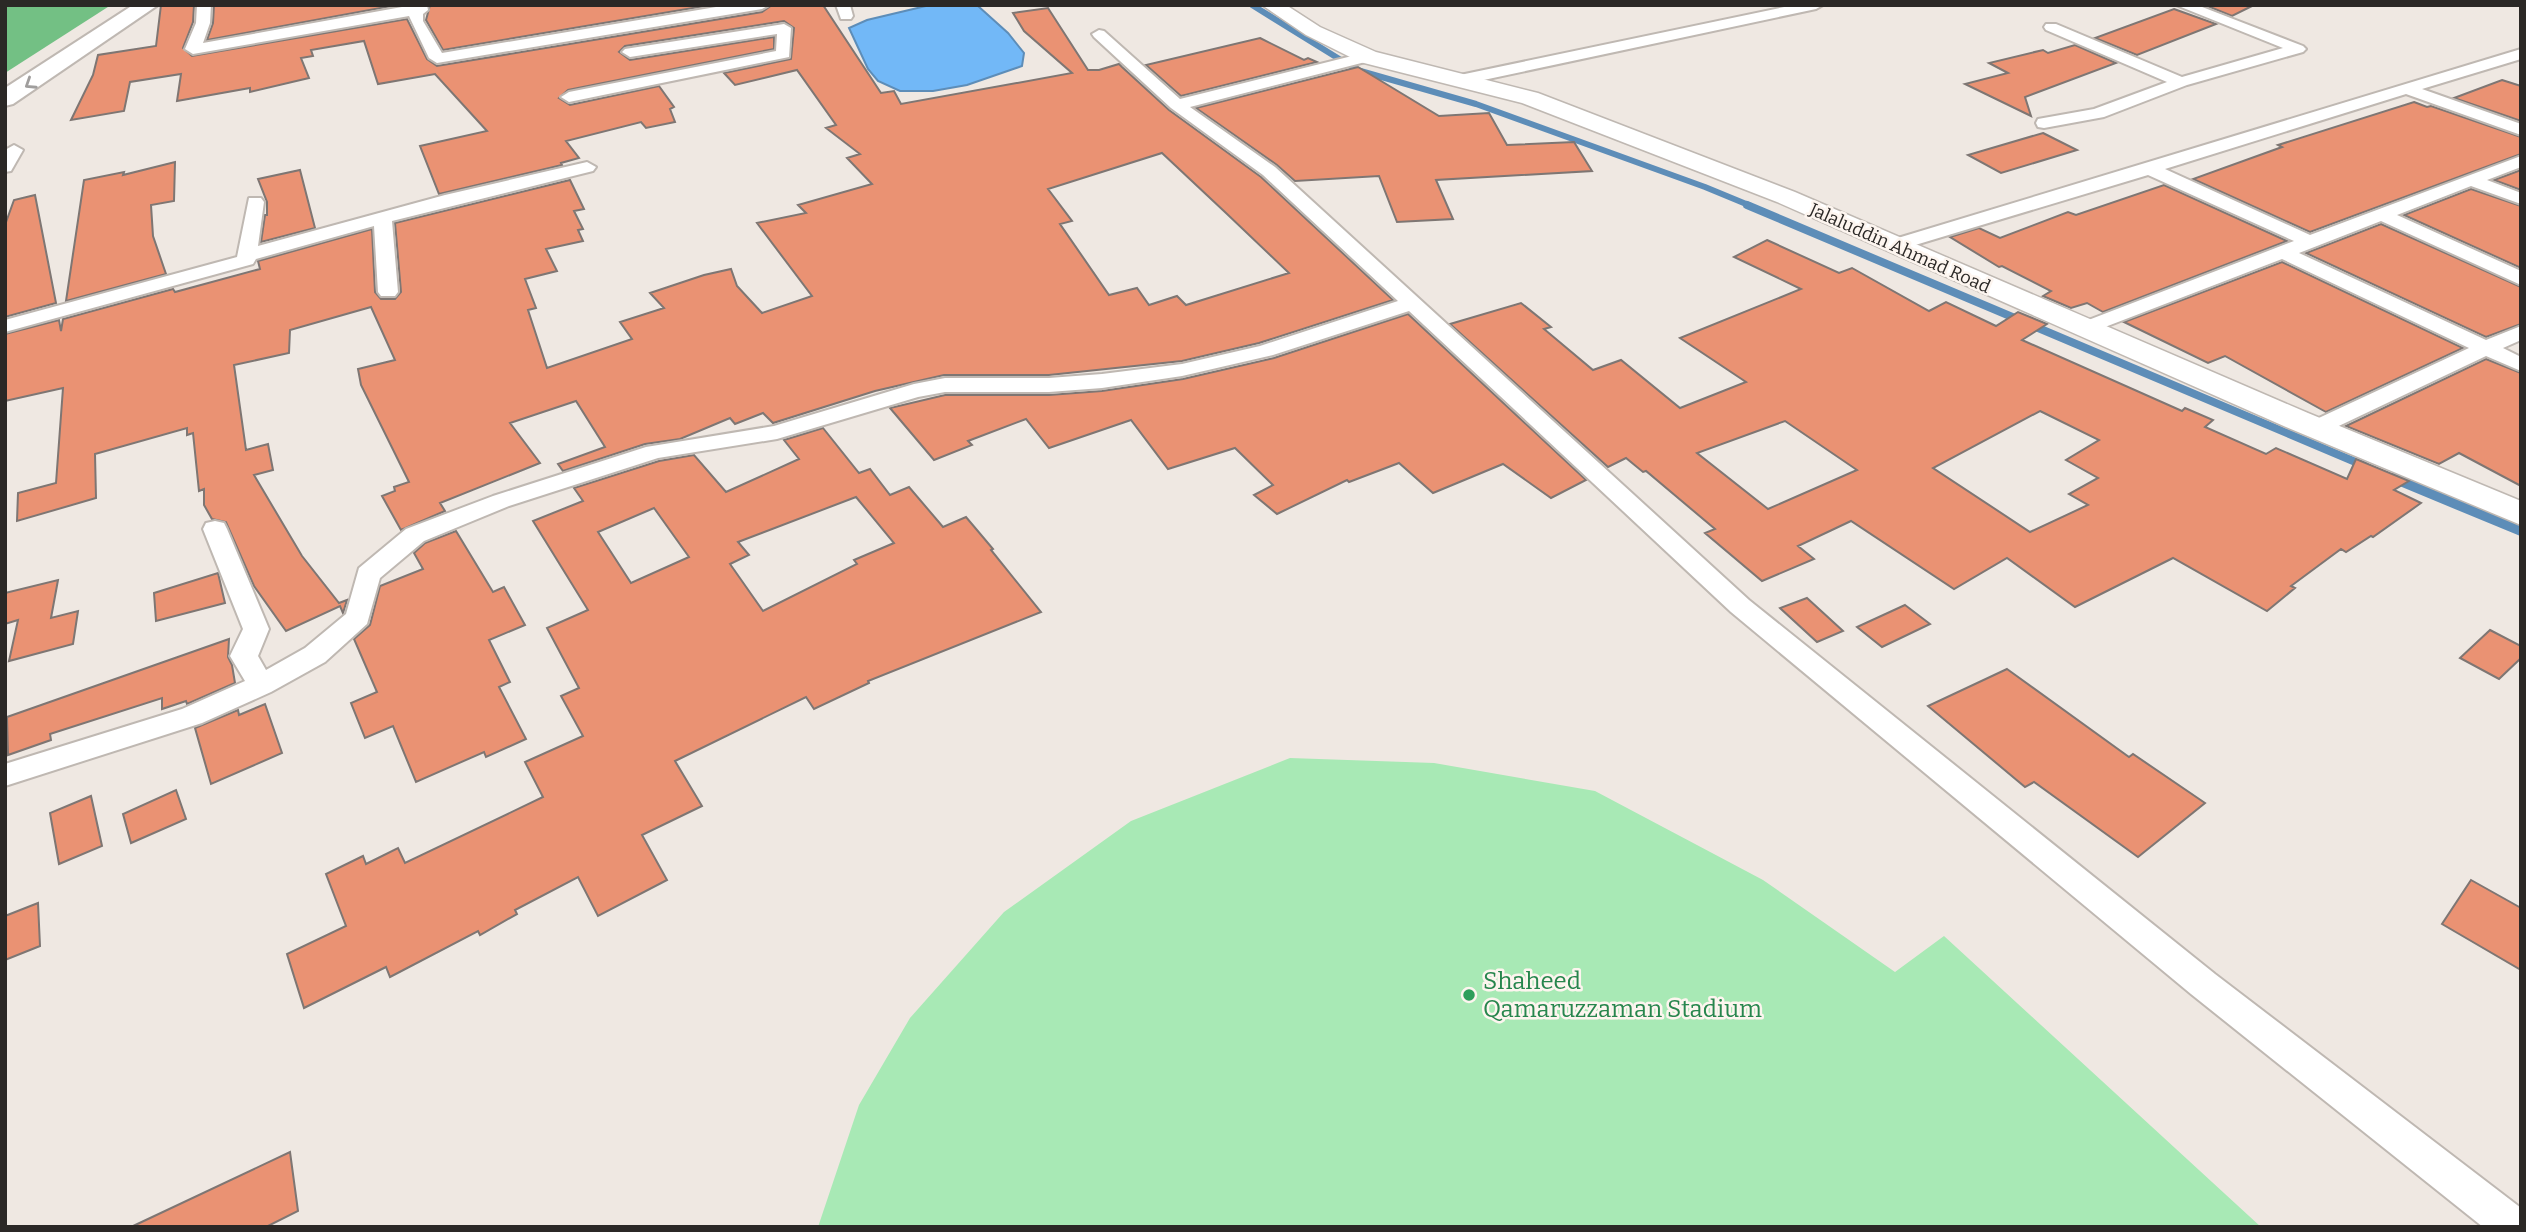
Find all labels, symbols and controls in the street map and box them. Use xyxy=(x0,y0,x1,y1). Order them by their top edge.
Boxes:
one-way arrow xyxy=(25,75,38,88)
street label: Jalaluddin Ahmad Road xyxy=(1805,198,1994,298)
place label: Shaheed Qamaruzzaman Stadium xyxy=(1483,967,1762,1023)
marker: Shaheed Qamaruzzaman Stadium xyxy=(1461,987,1477,1003)

